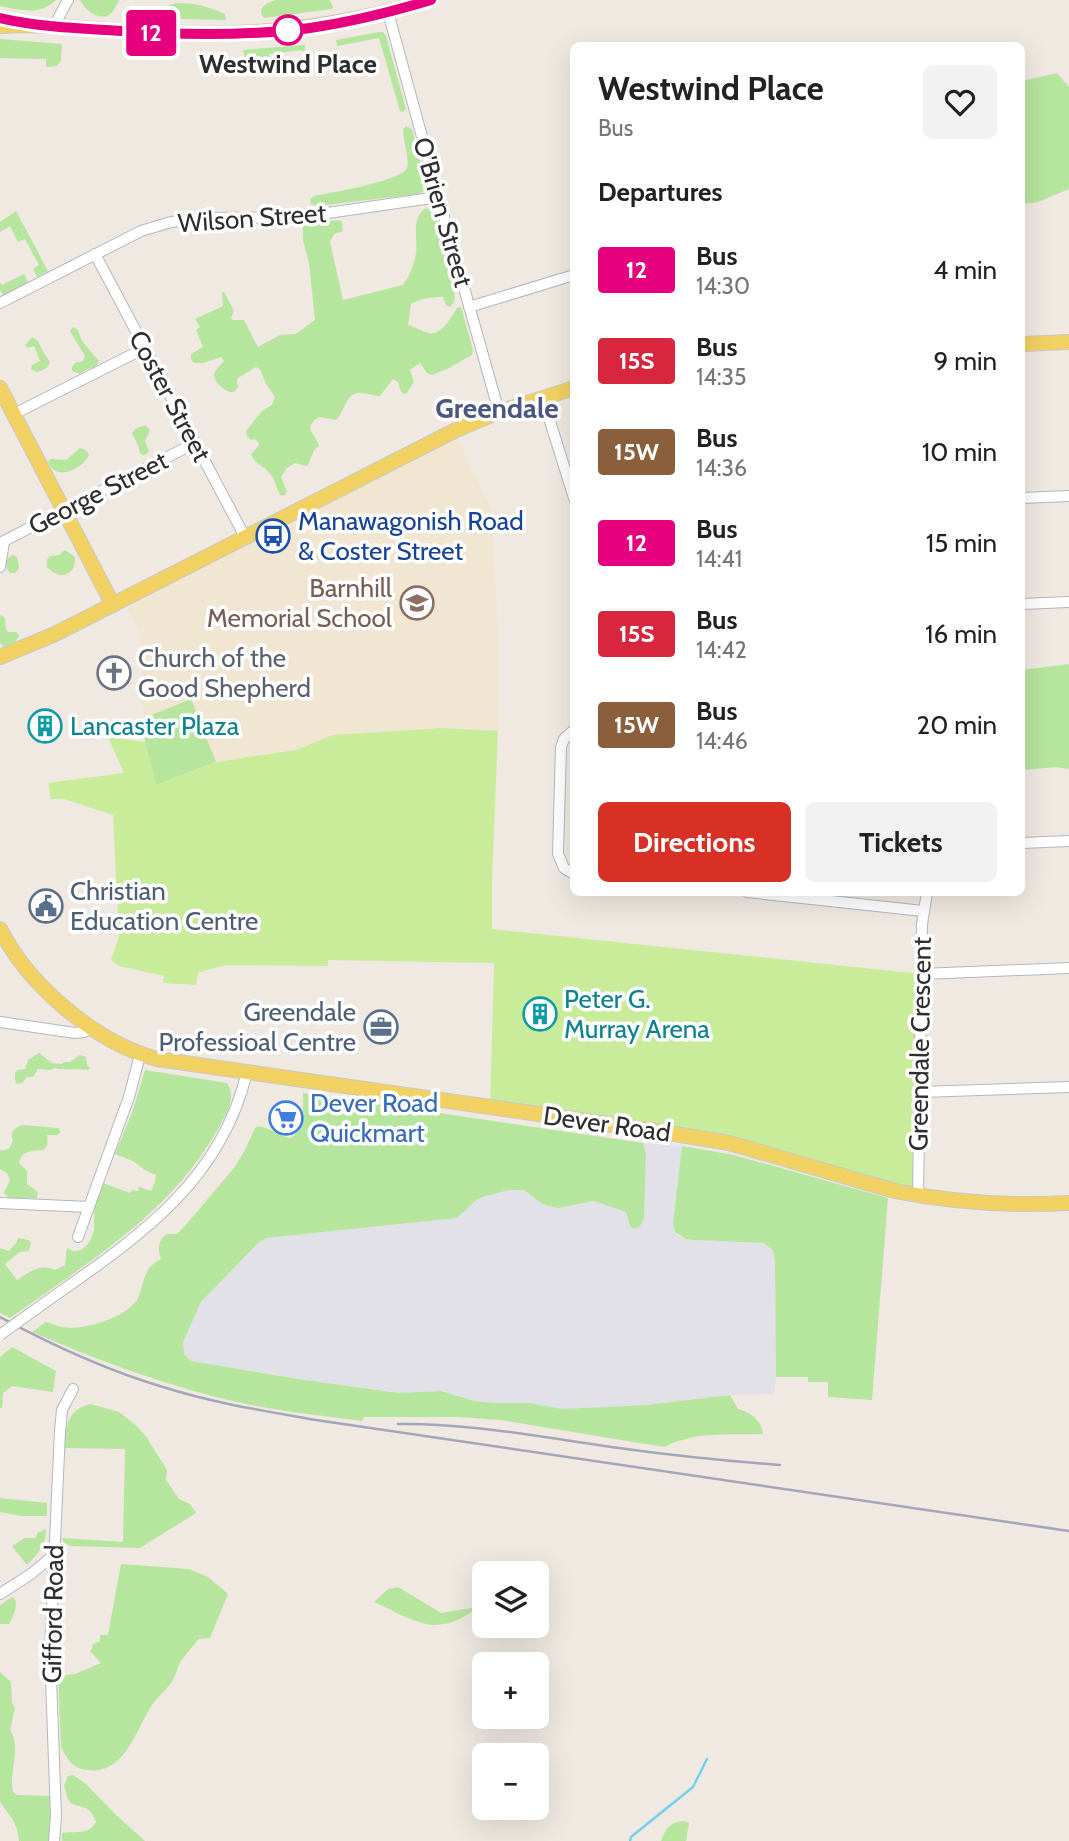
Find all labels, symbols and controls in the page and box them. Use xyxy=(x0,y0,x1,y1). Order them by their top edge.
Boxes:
line badge: 12 xyxy=(120,10,182,56)
marker: Westwind Place xyxy=(273,15,303,45)
text: 12 xyxy=(140,18,162,47)
place label: Westwind Place xyxy=(199,48,377,80)
button: heart xyxy=(923,65,997,139)
text: Westwind Place xyxy=(598,68,824,108)
text: Bus xyxy=(598,114,633,142)
street label: O'Brien Street xyxy=(406,134,480,291)
text: Departures xyxy=(598,176,722,208)
street label: Wilson Street xyxy=(177,197,327,239)
text: Bus xyxy=(696,240,737,272)
text: 4 min xyxy=(933,254,997,286)
text: 12 xyxy=(626,255,647,284)
text: 14:30 xyxy=(696,272,750,300)
street label: Coster Street xyxy=(122,325,218,467)
text: Bus xyxy=(696,331,737,363)
text: 9 min xyxy=(934,345,997,377)
text: 15S xyxy=(619,346,654,375)
text: 14:35 xyxy=(696,363,746,391)
district label: Greendale xyxy=(435,391,559,425)
text: Bus xyxy=(696,422,737,454)
text: 10 min xyxy=(922,436,997,468)
text: 15W xyxy=(614,437,659,466)
street label: George Street xyxy=(23,444,173,542)
text: 14:36 xyxy=(696,454,747,482)
place label: Manawagonish Road & Coster Street xyxy=(298,505,524,567)
text: Bus xyxy=(696,513,737,545)
bus stop icon: Manawagonish Road & Coster Street xyxy=(254,517,292,555)
text: 15 min xyxy=(926,527,997,559)
text: 12 xyxy=(626,528,647,557)
text: 14:41 xyxy=(696,545,742,573)
place label: Barnhill Memorial School xyxy=(207,572,392,634)
school or university icon: Barnhill Memorial School xyxy=(398,584,436,622)
text: Bus xyxy=(696,604,737,636)
text: 16 min xyxy=(925,618,997,650)
text: 15S xyxy=(619,619,654,648)
text: 14:42 xyxy=(696,636,747,664)
place label: Church of the Good Shepherd xyxy=(138,642,311,704)
church icon: Church of the Good Shepherd xyxy=(95,654,133,692)
text: Bus xyxy=(696,695,737,727)
building icon: Lancaster Plaza xyxy=(26,707,64,745)
text: 20 min xyxy=(917,709,997,741)
place label: Lancaster Plaza xyxy=(70,710,240,742)
text: 15W xyxy=(614,710,659,739)
text: 14:46 xyxy=(696,727,748,755)
button: Directions xyxy=(598,802,791,882)
button: Tickets xyxy=(805,802,997,882)
place label: Christian Education Centre xyxy=(70,875,258,937)
public building icon: Christian Education Centre xyxy=(27,887,65,925)
street label: Greendale Crescent xyxy=(902,936,938,1151)
place label: Peter G. Murray Arena xyxy=(564,983,710,1045)
building icon: Peter G. Murray Arena xyxy=(521,995,559,1033)
place label: Greendale Professioal Centre xyxy=(159,996,356,1058)
office icon: Greendale Professioal Centre xyxy=(362,1008,400,1046)
place label: Dever Road Quickmart xyxy=(310,1087,438,1149)
supermarket icon: Dever Road Quickmart xyxy=(267,1099,305,1137)
street label: Dever Road xyxy=(541,1099,673,1149)
street label: Gifford Road xyxy=(36,1544,70,1684)
map controls xyxy=(472,1561,549,1820)
button: layers xyxy=(472,1561,549,1638)
button: + xyxy=(472,1652,549,1729)
button: − xyxy=(472,1743,549,1820)

